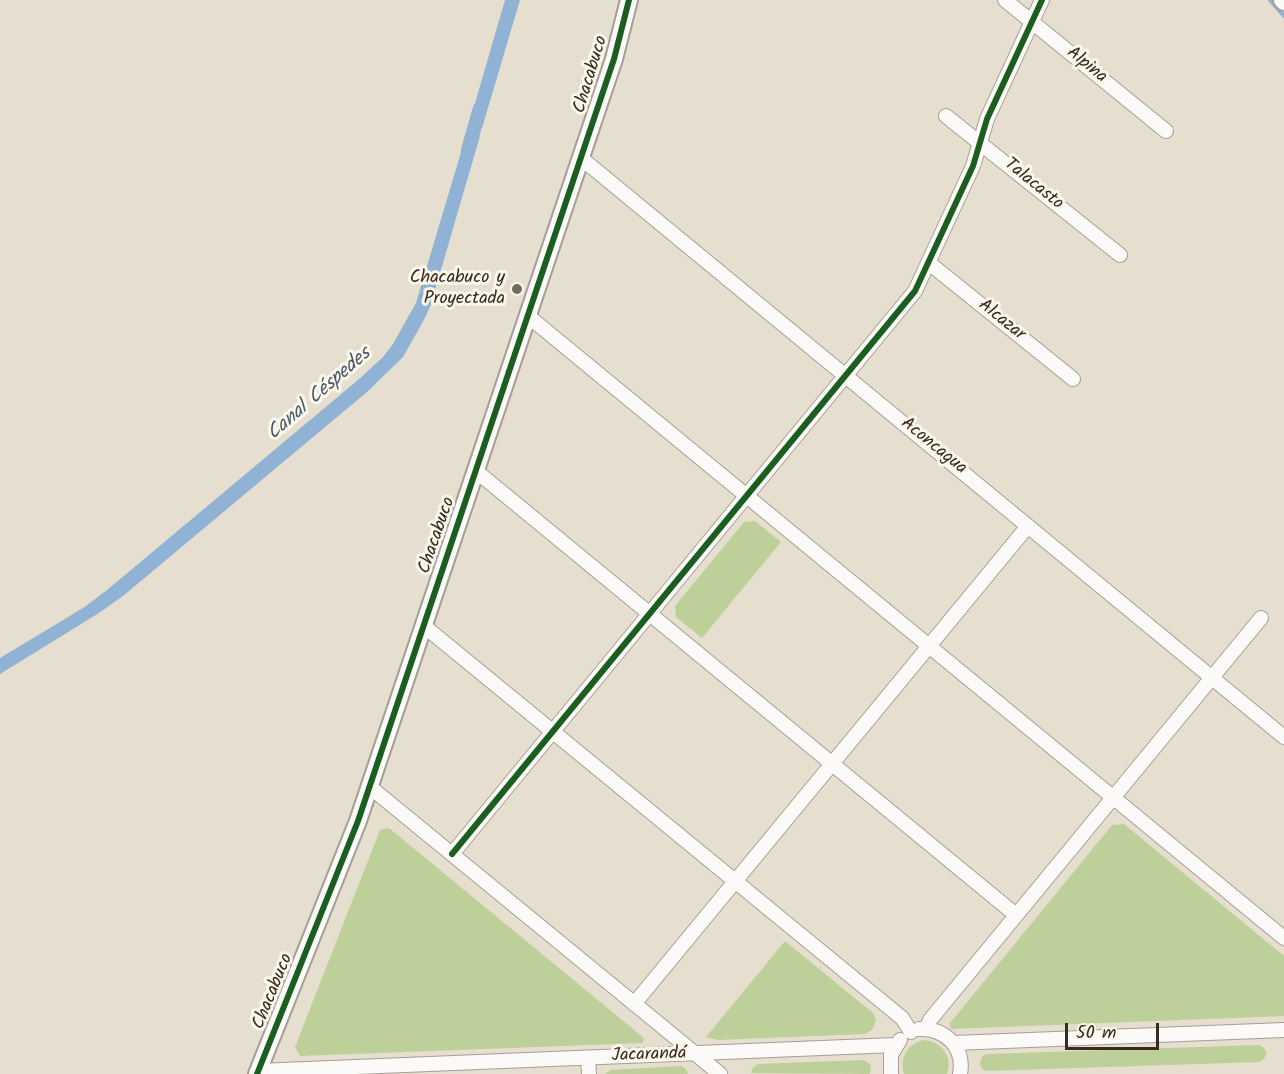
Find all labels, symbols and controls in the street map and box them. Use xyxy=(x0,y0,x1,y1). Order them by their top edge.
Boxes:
street label: Chacabuco xyxy=(570,34,614,116)
street label: Alpina xyxy=(1061,43,1111,89)
street label: Talacasto xyxy=(999,155,1067,215)
place label: Chacabuco y Proyectada xyxy=(410,268,505,310)
marker: Chacabuco y Proyectada xyxy=(510,282,524,296)
street label: Alcazar xyxy=(973,296,1029,346)
water label: Canal Céspedes xyxy=(263,343,377,447)
street label: Aconcagua xyxy=(896,414,970,480)
street label: Chacabuco xyxy=(415,495,461,577)
street label: Chacabuco xyxy=(249,951,299,1033)
scale bar xyxy=(1068,1011,1162,1049)
text: 50 m xyxy=(1076,1019,1116,1048)
street label: Jacarandá xyxy=(611,1044,687,1068)

